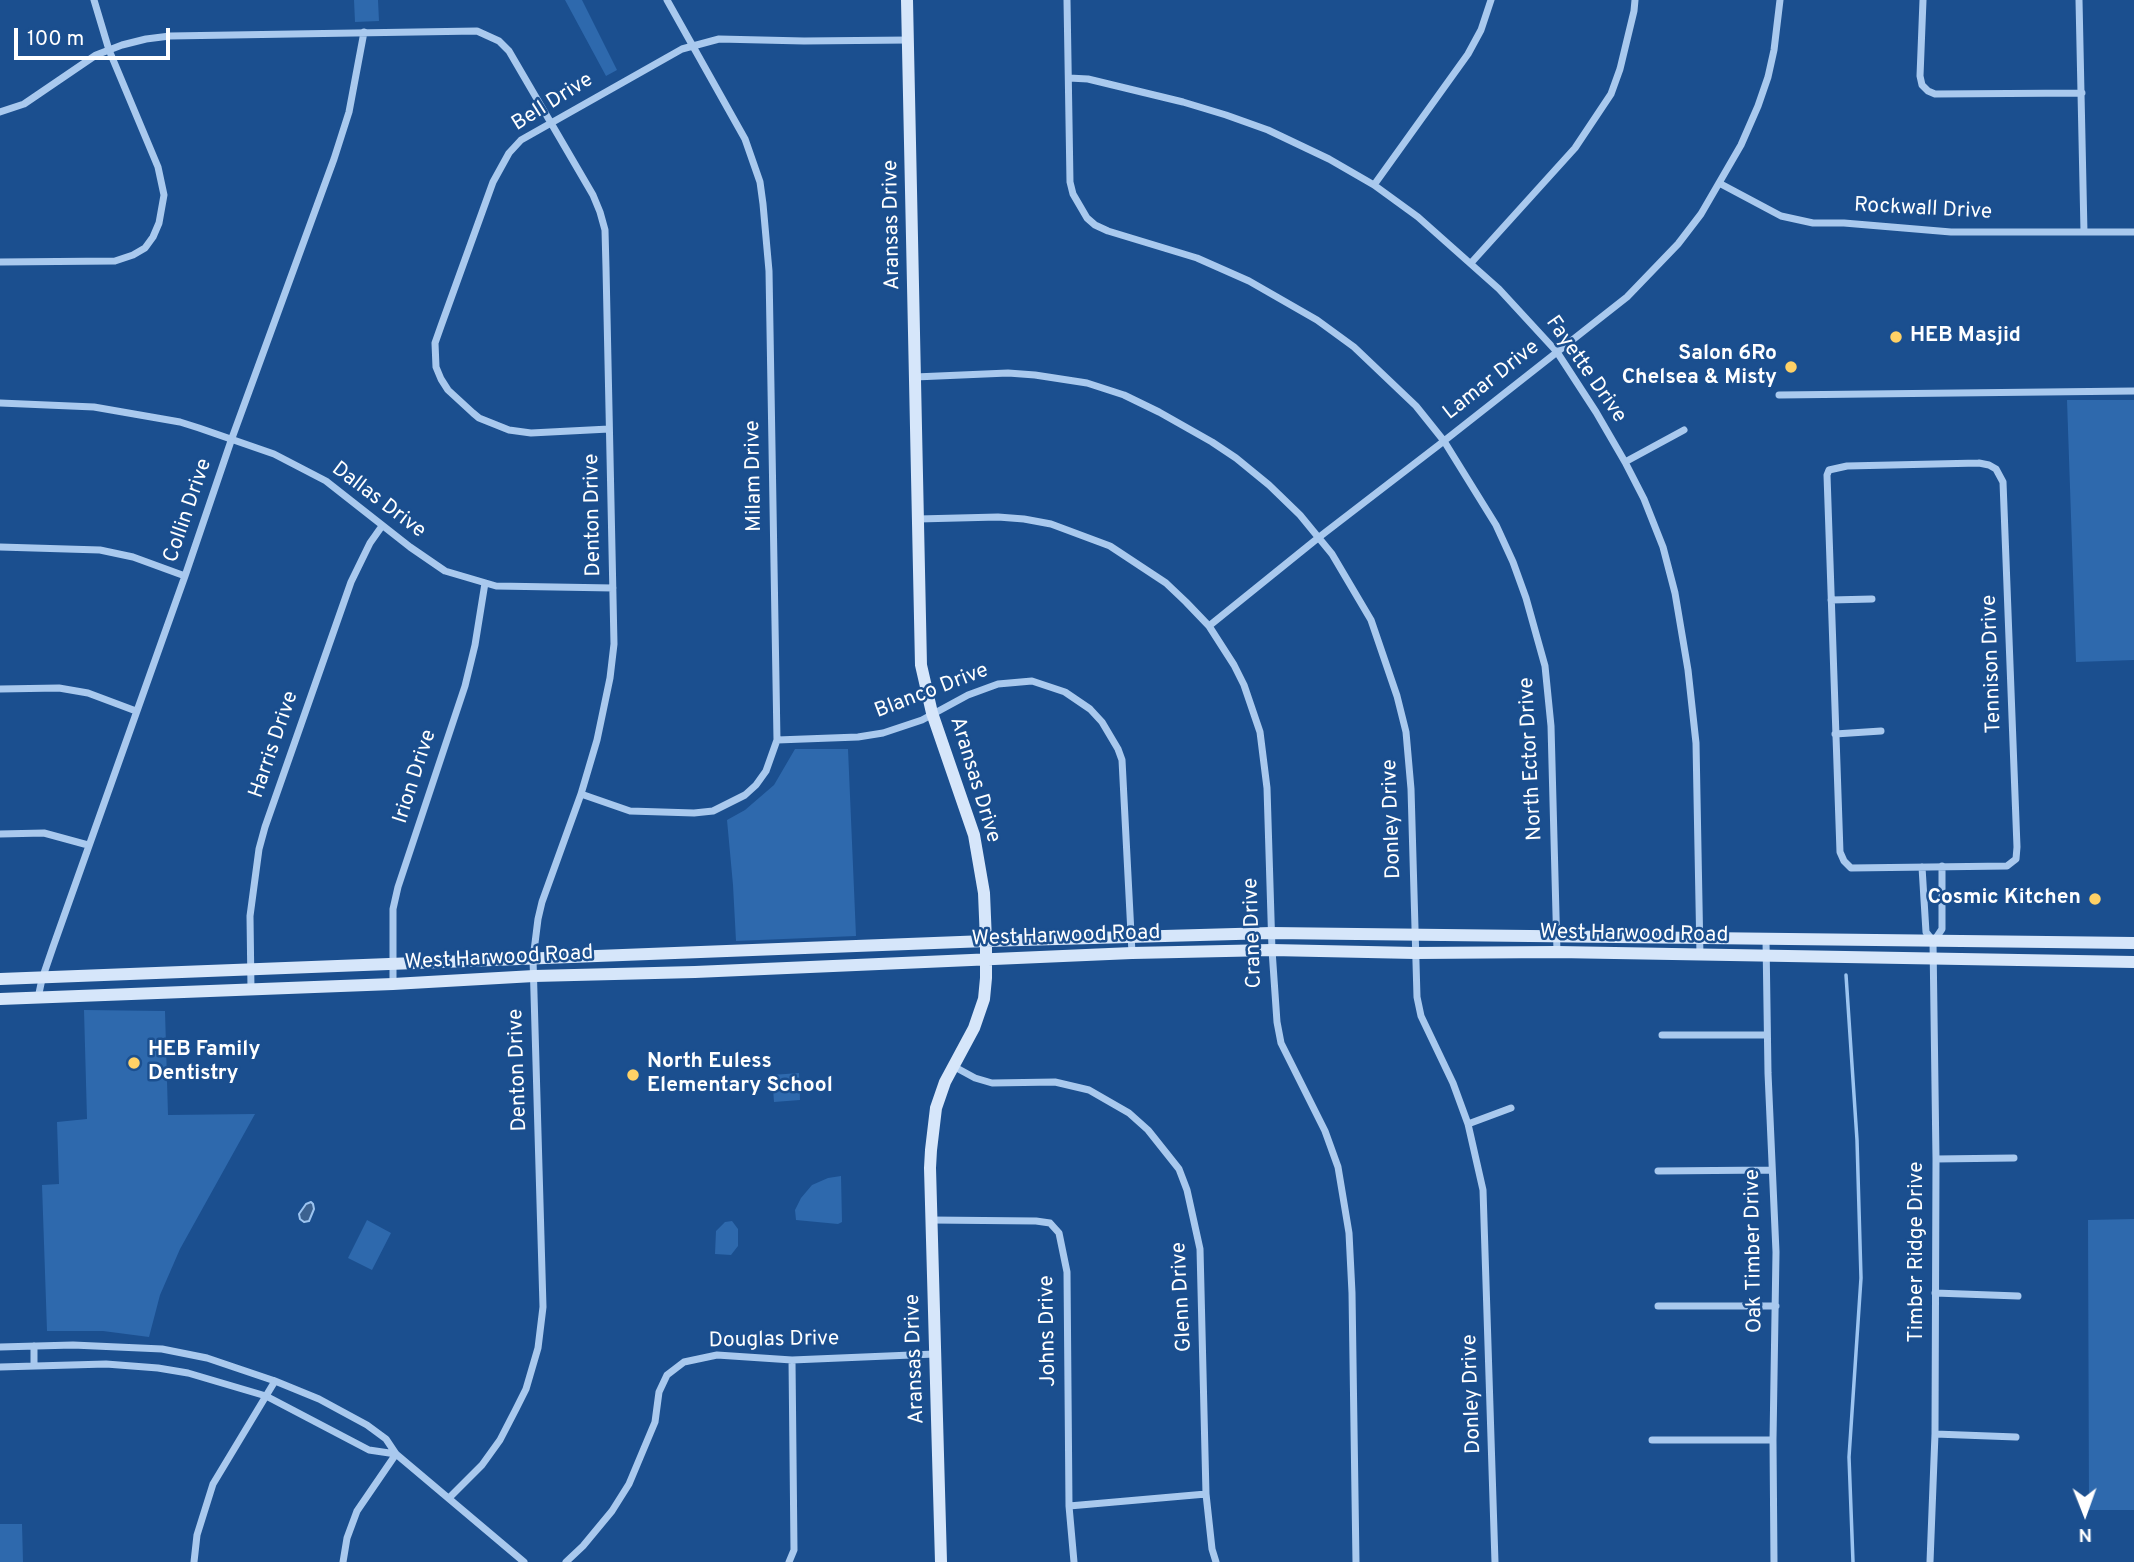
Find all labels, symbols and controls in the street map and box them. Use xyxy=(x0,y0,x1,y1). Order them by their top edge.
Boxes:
scale bar xyxy=(18,14,173,58)
text: 100 m xyxy=(27,26,84,53)
street label: Bell Drive xyxy=(508,68,598,138)
street label: Aransas Drive xyxy=(879,160,907,290)
street label: Rockwall Drive xyxy=(1853,194,1993,226)
street label: Fayette Drive xyxy=(1539,312,1631,428)
place label: HEB Masjid xyxy=(1910,324,2021,350)
marker: HEB Masjid xyxy=(1888,329,1904,345)
street label: Lamar Drive xyxy=(1439,336,1545,426)
place label: Salon 6Ro Chelsea & Misty xyxy=(1622,342,1777,392)
marker: Salon 6Ro Chelsea & Misty xyxy=(1783,359,1799,375)
street label: Milam Drive xyxy=(741,420,769,532)
street label: Denton Drive xyxy=(580,453,608,577)
street label: Collin Drive xyxy=(159,456,219,566)
street label: Dallas Drive xyxy=(326,457,430,545)
street label: Tennison Drive xyxy=(1978,594,2008,734)
street label: Blanco Drive xyxy=(872,659,992,725)
street label: North Ector Drive xyxy=(1515,677,1549,841)
street label: Harris Drive xyxy=(245,688,305,802)
street label: Aransas Drive xyxy=(943,714,1005,846)
street label: Irion Drive xyxy=(389,727,443,827)
street label: Donley Drive xyxy=(1378,759,1408,879)
street label: Crane Drive xyxy=(1239,877,1269,989)
place label: Cosmic Kitchen xyxy=(1928,886,2081,912)
marker: Cosmic Kitchen xyxy=(2087,891,2103,907)
street label: West Harwood Road xyxy=(971,921,1161,953)
street label: West Harwood Road xyxy=(1539,921,1729,949)
street label: West Harwood Road xyxy=(404,941,594,977)
street label: Denton Drive xyxy=(504,1008,534,1132)
place label: HEB Family Dentistry xyxy=(148,1038,260,1088)
place label: North Euless Elementary School xyxy=(647,1050,833,1100)
marker: HEB Family Dentistry xyxy=(126,1055,142,1071)
marker: North Euless Elementary School xyxy=(625,1067,641,1083)
street label: Timber Ridge Drive xyxy=(1905,1162,1931,1342)
street label: Oak Timber Drive xyxy=(1741,1169,1769,1333)
street label: Glenn Drive xyxy=(1168,1241,1198,1353)
street label: Johns Drive xyxy=(1035,1275,1063,1387)
street label: Aransas Drive xyxy=(901,1293,931,1425)
street label: Douglas Drive xyxy=(709,1327,839,1355)
street label: Donley Drive xyxy=(1458,1334,1488,1454)
north arrow xyxy=(2050,1478,2120,1548)
text: N xyxy=(2078,1522,2092,1546)

